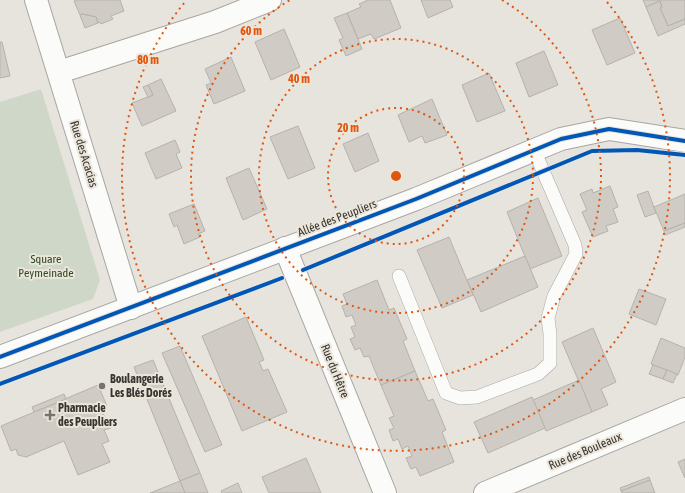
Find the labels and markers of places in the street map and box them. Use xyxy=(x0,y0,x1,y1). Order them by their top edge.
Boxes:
centre of rings xyxy=(389,169,403,183)
place label: Boulangerie Les Blés Dorés xyxy=(110,372,172,400)
marker: Boulangerie Les Blés Dorés xyxy=(97,381,107,391)
place label: Pharmacie des Peupliers xyxy=(58,401,118,429)
marker: Pharmacie des Peupliers xyxy=(45,410,55,420)

